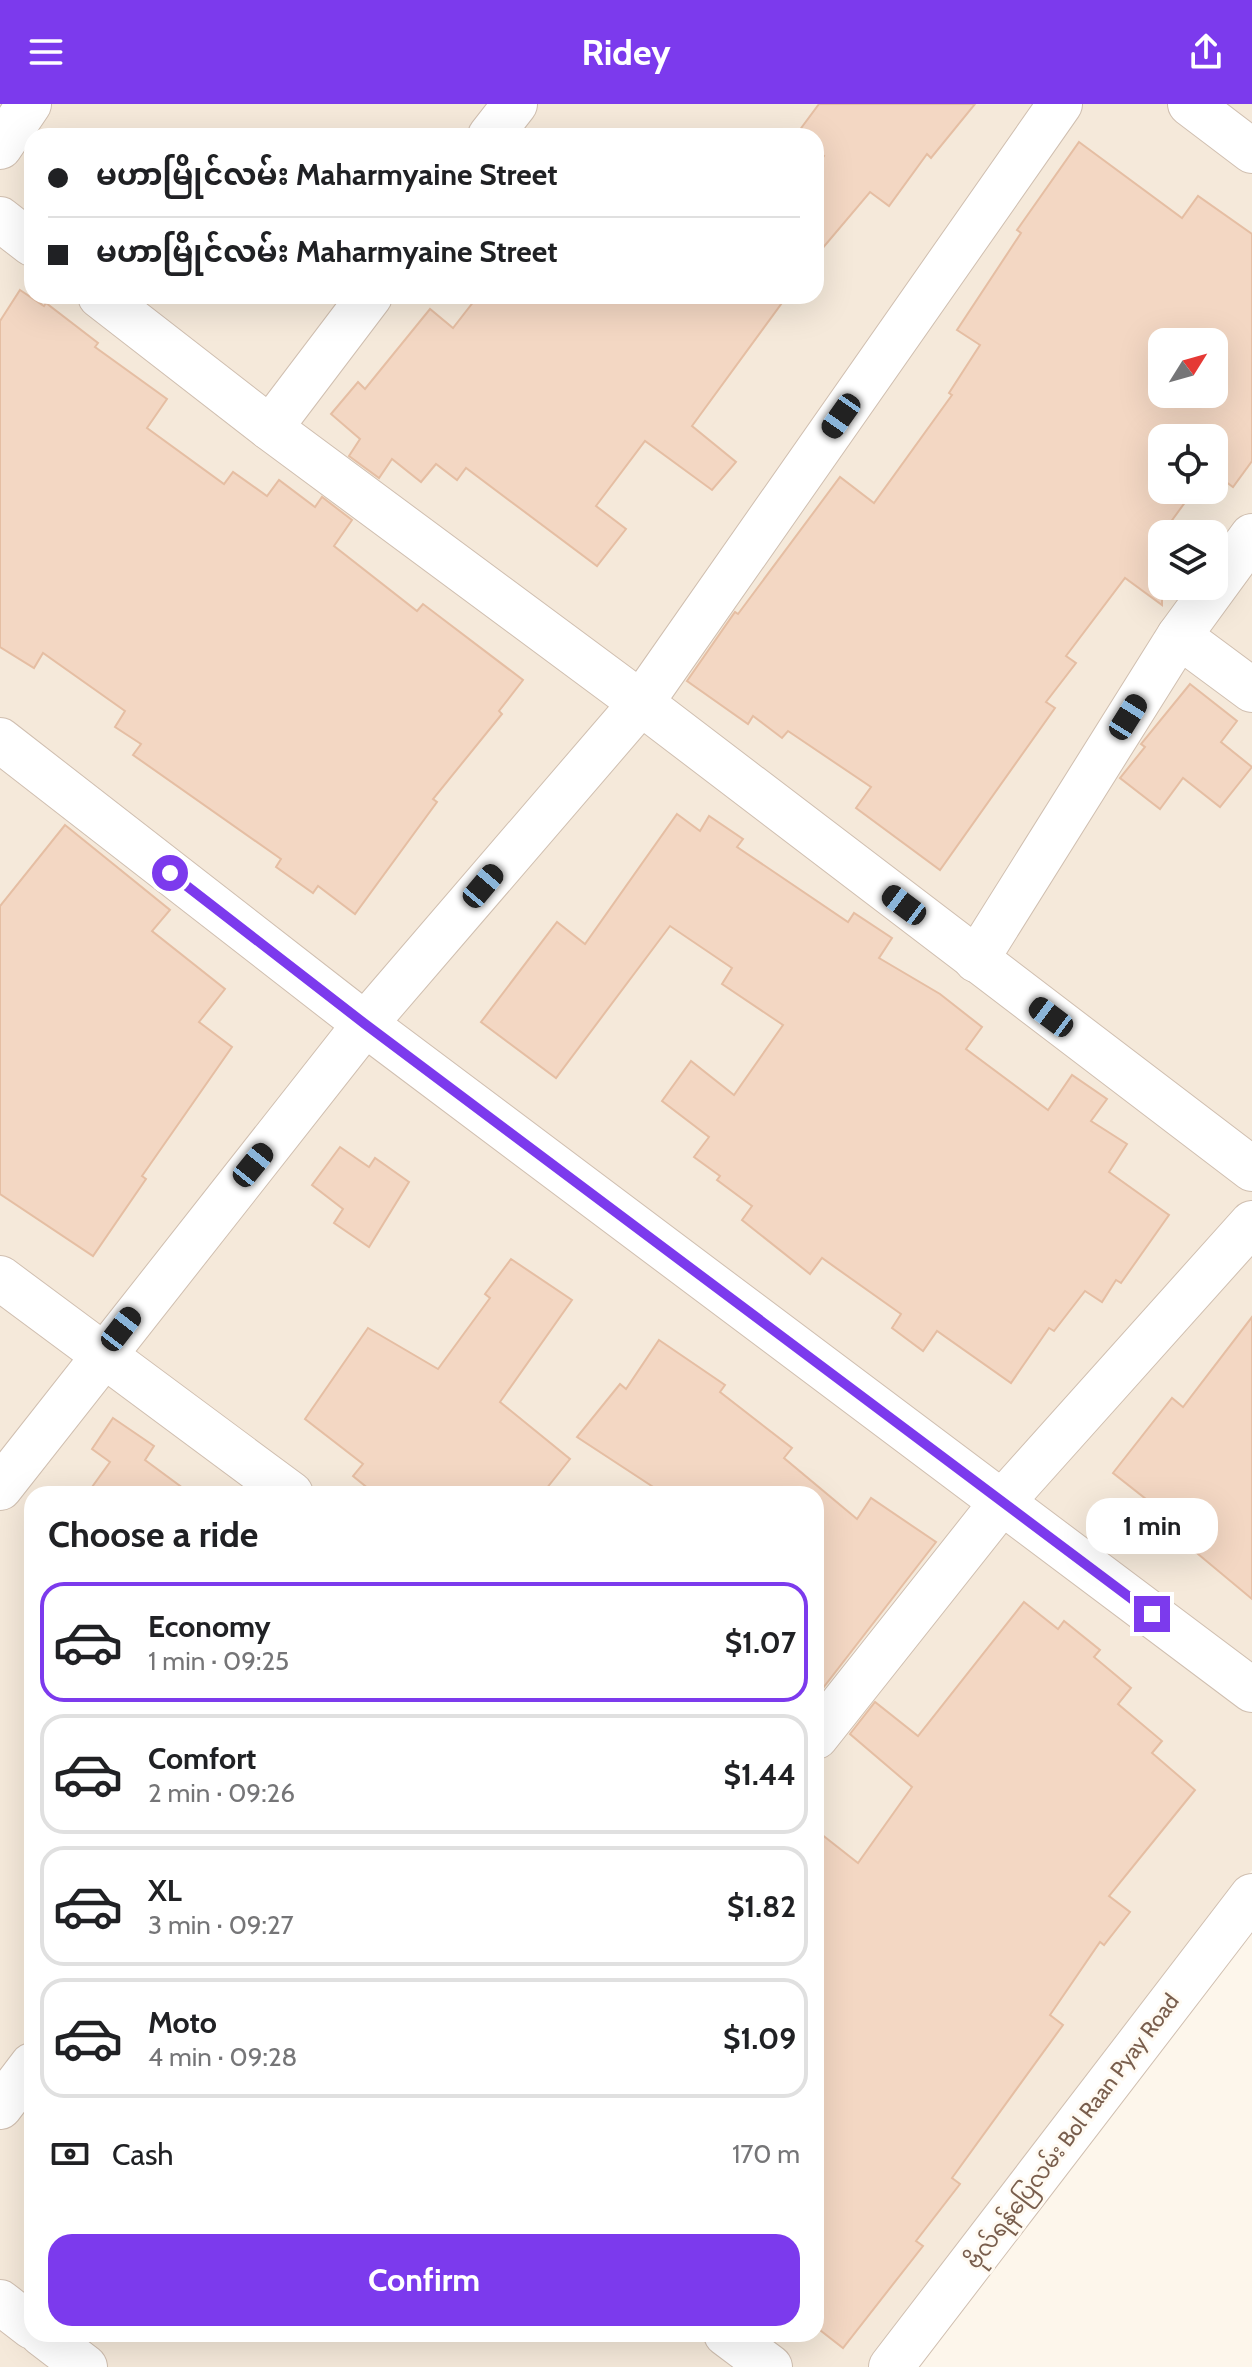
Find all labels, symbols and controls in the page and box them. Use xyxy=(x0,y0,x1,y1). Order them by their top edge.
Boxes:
icon: menu xyxy=(24,30,68,74)
text: Ridey xyxy=(581,30,671,74)
icon: share xyxy=(1184,30,1228,74)
text: မဟာမြိုင်လမ်း Maharmyaine Street xyxy=(96,156,557,193)
text: မဟာမြိုင်လမ်း Maharmyaine Street xyxy=(96,233,557,270)
north arrow xyxy=(1148,328,1228,408)
map controls xyxy=(1148,328,1228,600)
car xyxy=(817,389,865,443)
button: locate xyxy=(1148,424,1228,504)
button: layers xyxy=(1148,520,1228,600)
car xyxy=(1105,690,1151,744)
route start xyxy=(152,855,188,891)
car xyxy=(458,860,508,912)
car xyxy=(878,881,930,929)
car xyxy=(1025,993,1077,1041)
car xyxy=(229,1139,277,1191)
car xyxy=(97,1303,145,1355)
callout: 1 min xyxy=(1086,1498,1218,1554)
text: 1 min xyxy=(1123,1510,1181,1542)
text: Choose a ride xyxy=(48,1512,258,1556)
route end xyxy=(1134,1596,1170,1632)
icon: car xyxy=(52,1606,124,1678)
text: Economy xyxy=(148,1608,271,1645)
text: $1.07 xyxy=(725,1624,796,1661)
text: 1 min · 09:25 xyxy=(148,1645,289,1677)
icon: car xyxy=(52,1738,124,1810)
text: Comfort xyxy=(148,1740,256,1777)
text: $1.44 xyxy=(724,1756,796,1793)
text: 2 min · 09:26 xyxy=(148,1777,295,1809)
icon: car xyxy=(52,1870,124,1942)
text: XL xyxy=(148,1872,182,1909)
text: $1.82 xyxy=(727,1888,796,1925)
text: 3 min · 09:27 xyxy=(148,1909,294,1941)
street label: ဗိုလ်ရန်ပြေလမ်း Bol Raan Pyay Road xyxy=(958,1987,1188,2277)
icon: car xyxy=(52,2002,124,2074)
text: Moto xyxy=(148,2004,217,2041)
text: $1.09 xyxy=(723,2020,796,2057)
text: 4 min · 09:28 xyxy=(148,2041,297,2073)
icon: cash xyxy=(48,2132,92,2176)
text: Cash xyxy=(112,2136,174,2173)
text: 170 m xyxy=(732,2138,800,2170)
button: Confirm xyxy=(48,2234,800,2326)

